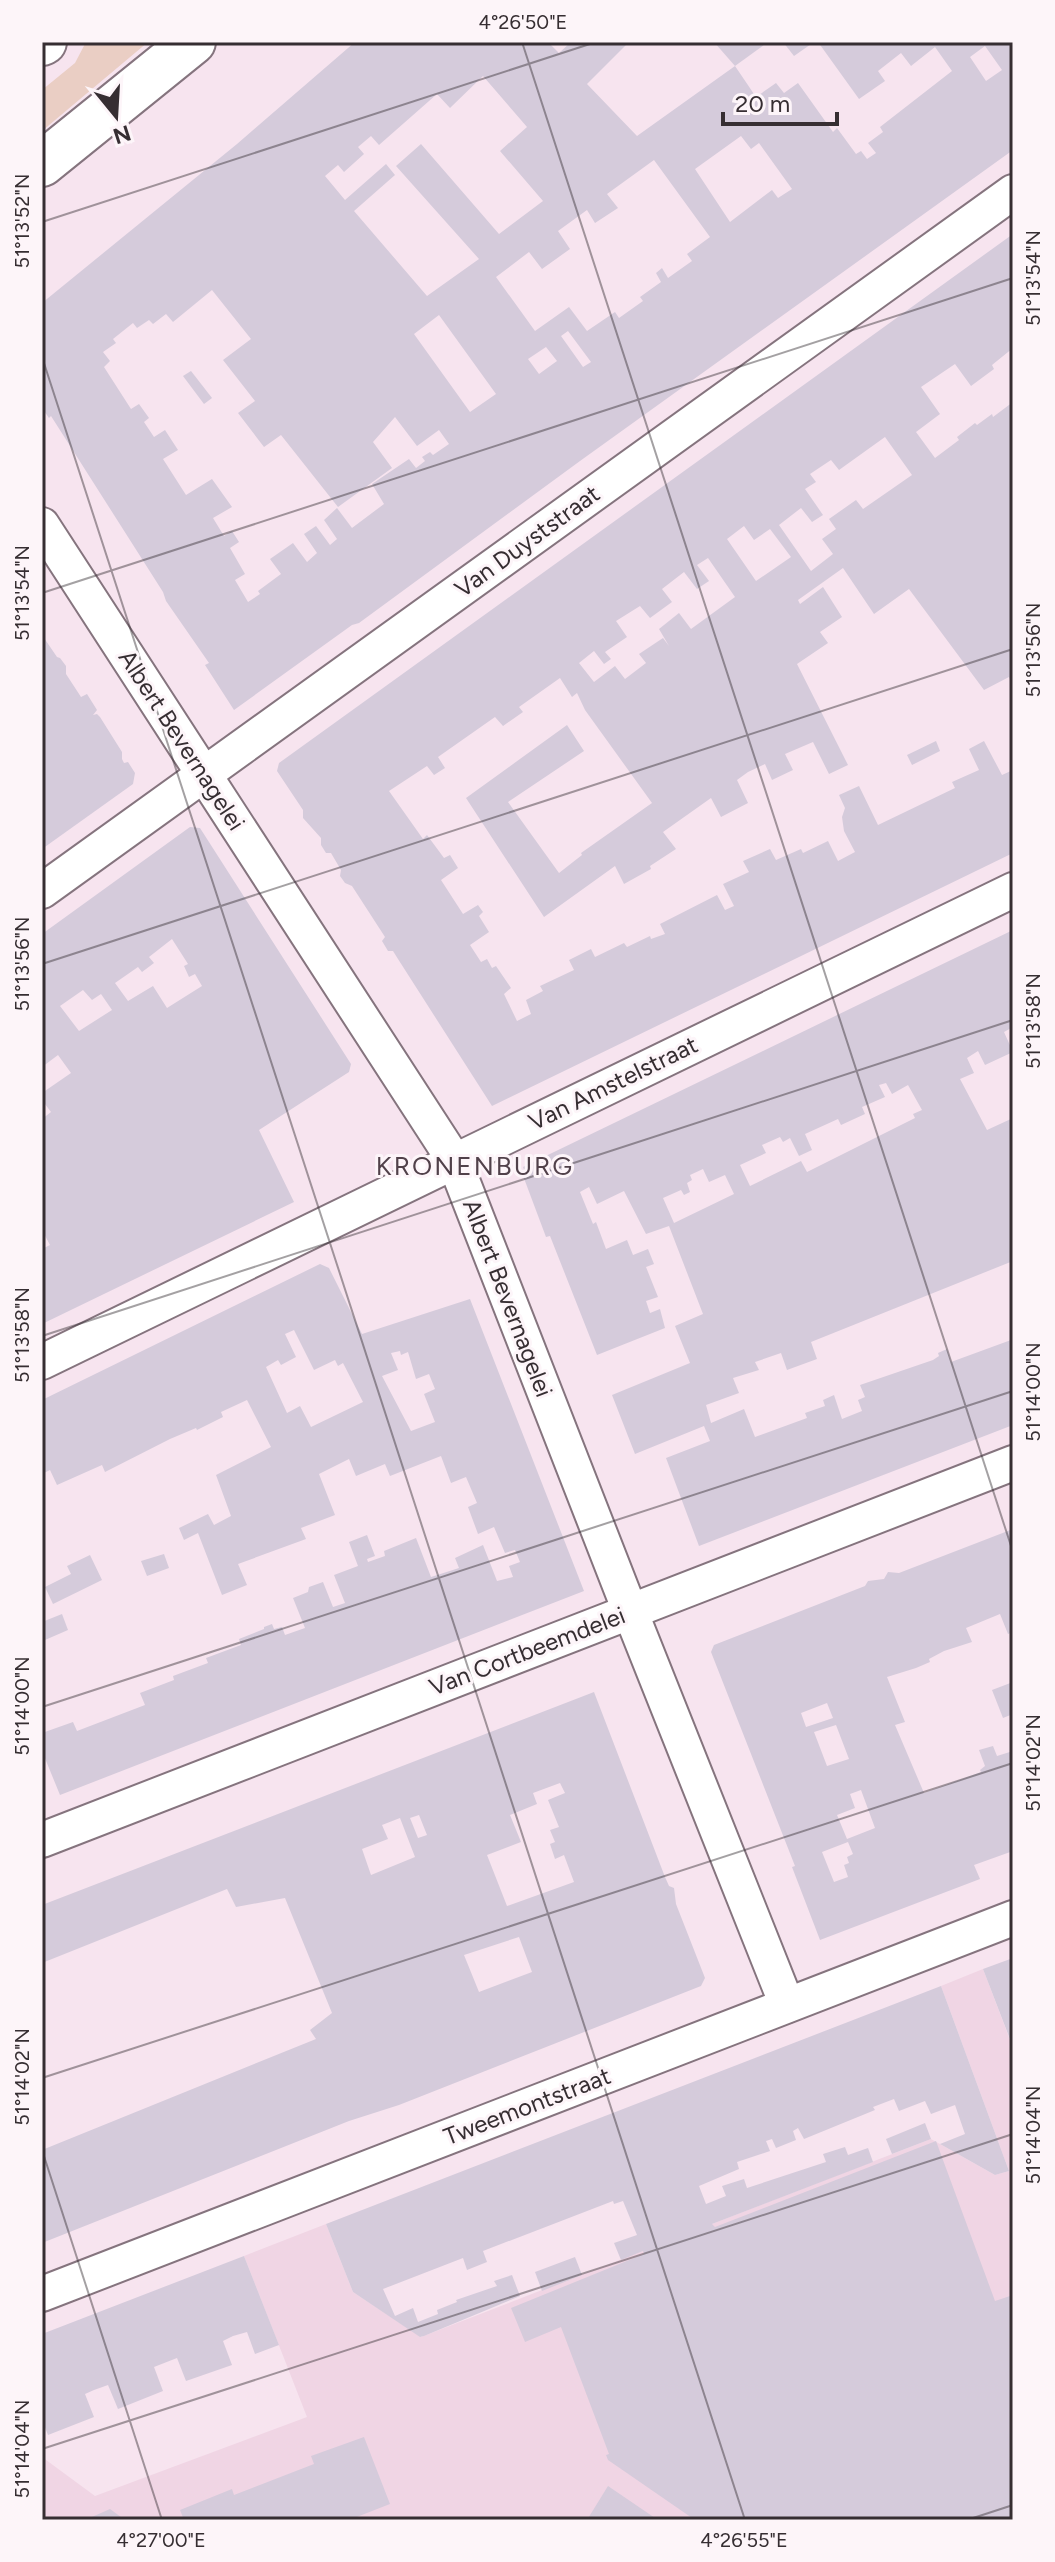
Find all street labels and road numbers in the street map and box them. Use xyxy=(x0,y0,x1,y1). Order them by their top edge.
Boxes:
street label: Van Duyststraat xyxy=(449,479,605,603)
street label: Albert Bevernagelei xyxy=(113,644,251,836)
street label: Van Amstelstraat xyxy=(524,1030,702,1136)
street label: Albert Bevernagelei xyxy=(457,1195,559,1401)
street label: Van Cortbeemdelei xyxy=(425,1600,629,1702)
street label: Tweemontstraat xyxy=(439,2061,615,2151)

